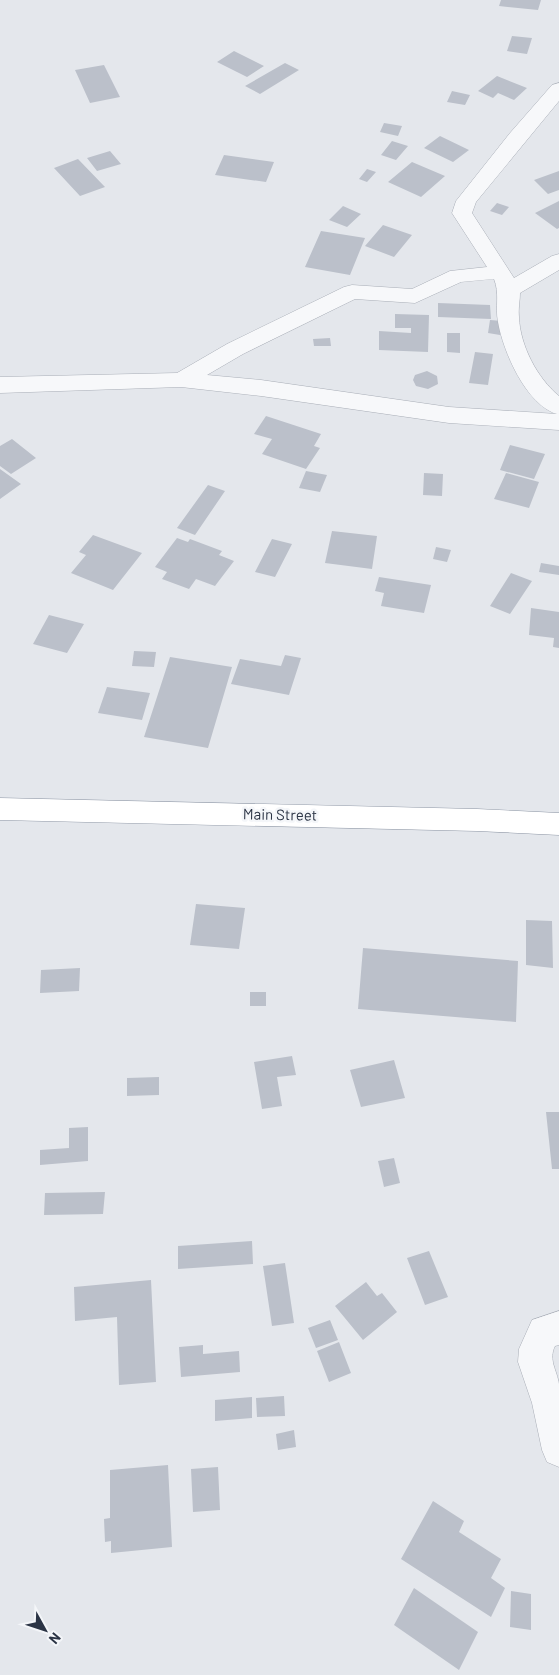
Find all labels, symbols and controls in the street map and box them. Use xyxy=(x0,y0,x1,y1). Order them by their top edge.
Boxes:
street label: Main Street xyxy=(243,804,317,824)
north arrow xyxy=(20,1605,70,1655)
text: N xyxy=(46,1630,65,1648)

